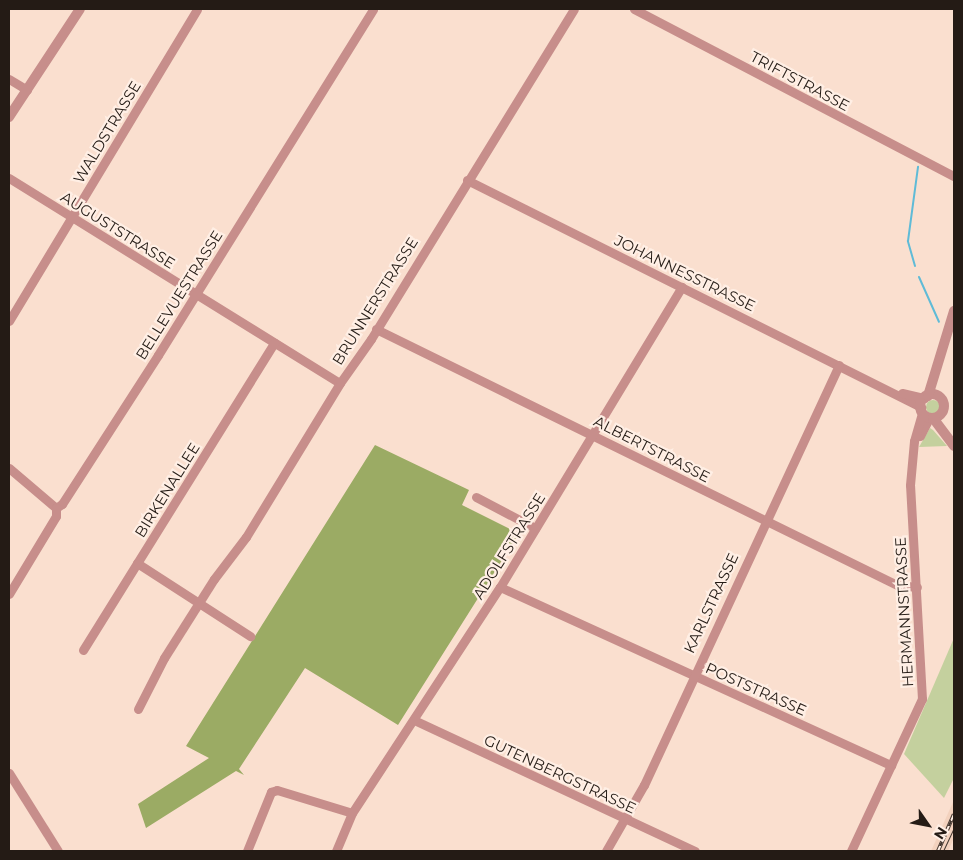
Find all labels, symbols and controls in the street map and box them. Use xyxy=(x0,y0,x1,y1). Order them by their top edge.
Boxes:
street label: TRIFTSTRASSE xyxy=(747,47,853,115)
street label: WALDSTRASSE xyxy=(69,78,145,186)
street label: AUGUSTSTRASSE xyxy=(58,188,178,272)
street label: BELLEVUESTRASSE xyxy=(132,227,226,363)
street label: JOHANNESSTRASSE xyxy=(612,231,758,315)
street label: BRUNNERSTRASSE xyxy=(328,234,422,368)
street label: ALBERTSTRASSE xyxy=(591,412,713,486)
street label: BIRKENALLEE xyxy=(131,439,203,541)
street label: ADOLFSTRASSE xyxy=(469,490,549,602)
street label: HERMANNSTRASSE xyxy=(891,536,917,688)
street label: KARLSTRASSE xyxy=(680,550,742,656)
street label: POSTSTRASSE xyxy=(703,659,809,719)
street label: GUTENBERGSTRASSE xyxy=(481,731,639,817)
north arrow xyxy=(903,800,953,850)
text: N xyxy=(930,824,951,843)

